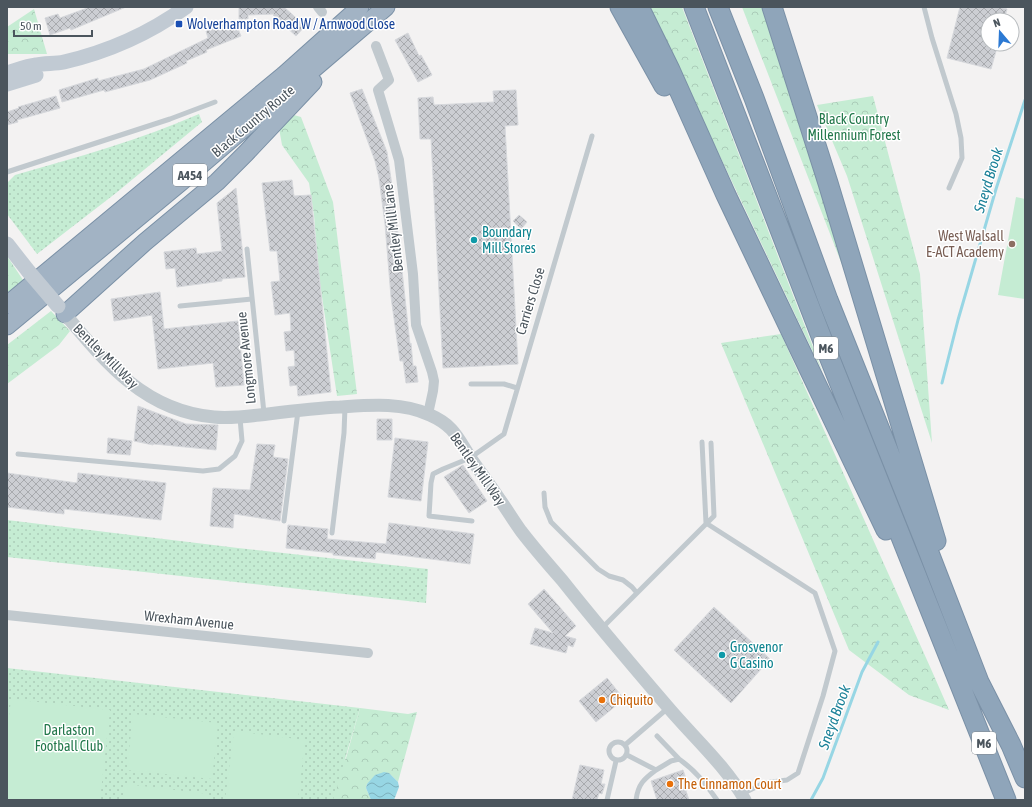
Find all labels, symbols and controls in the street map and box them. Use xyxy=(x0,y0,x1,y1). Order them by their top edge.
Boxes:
scale bar xyxy=(14,12,92,38)
north arrow xyxy=(980,12,1020,52)
place label: Wolverhampton Road W / Arnwood Close xyxy=(187,16,395,32)
text: N xyxy=(992,16,1002,29)
text: 50 m xyxy=(20,19,42,33)
marker: Wolverhampton Road W / Arnwood Close xyxy=(174,19,184,29)
street label: Black Country Route xyxy=(208,82,298,160)
park label: Black Country Millennium Forest xyxy=(807,111,901,143)
water label: Sneyd Brook xyxy=(970,145,1006,216)
road number: A454 xyxy=(173,164,207,186)
street label: Bentley Mill Lane xyxy=(380,183,406,273)
place label: Boundary Mill Stores xyxy=(482,224,536,256)
place label: West Walsall E-ACT Academy xyxy=(926,228,1004,260)
marker: Boundary Mill Stores xyxy=(469,235,479,245)
marker: West Walsall E-ACT Academy xyxy=(1007,239,1017,249)
street label: Carriers Close xyxy=(512,265,548,337)
street label: Longmore Avenue xyxy=(233,311,259,405)
street label: Bentley Mill Way xyxy=(70,320,142,392)
road number: M6 xyxy=(814,337,838,359)
street label: Bentley Mill Way xyxy=(447,430,509,509)
street label: Wrexham Avenue xyxy=(143,607,235,633)
place label: Grosvenor G Casino xyxy=(730,639,783,671)
marker: Grosvenor G Casino xyxy=(717,650,727,660)
water label: Sneyd Brook xyxy=(814,682,854,752)
place label: Chiquito xyxy=(610,692,653,708)
marker: Chiquito xyxy=(597,695,607,705)
park label: Darlaston Football Club xyxy=(35,722,104,754)
road number: M6 xyxy=(972,732,996,754)
place label: The Cinnamon Court xyxy=(678,776,782,792)
marker: The Cinnamon Court xyxy=(665,779,675,789)

